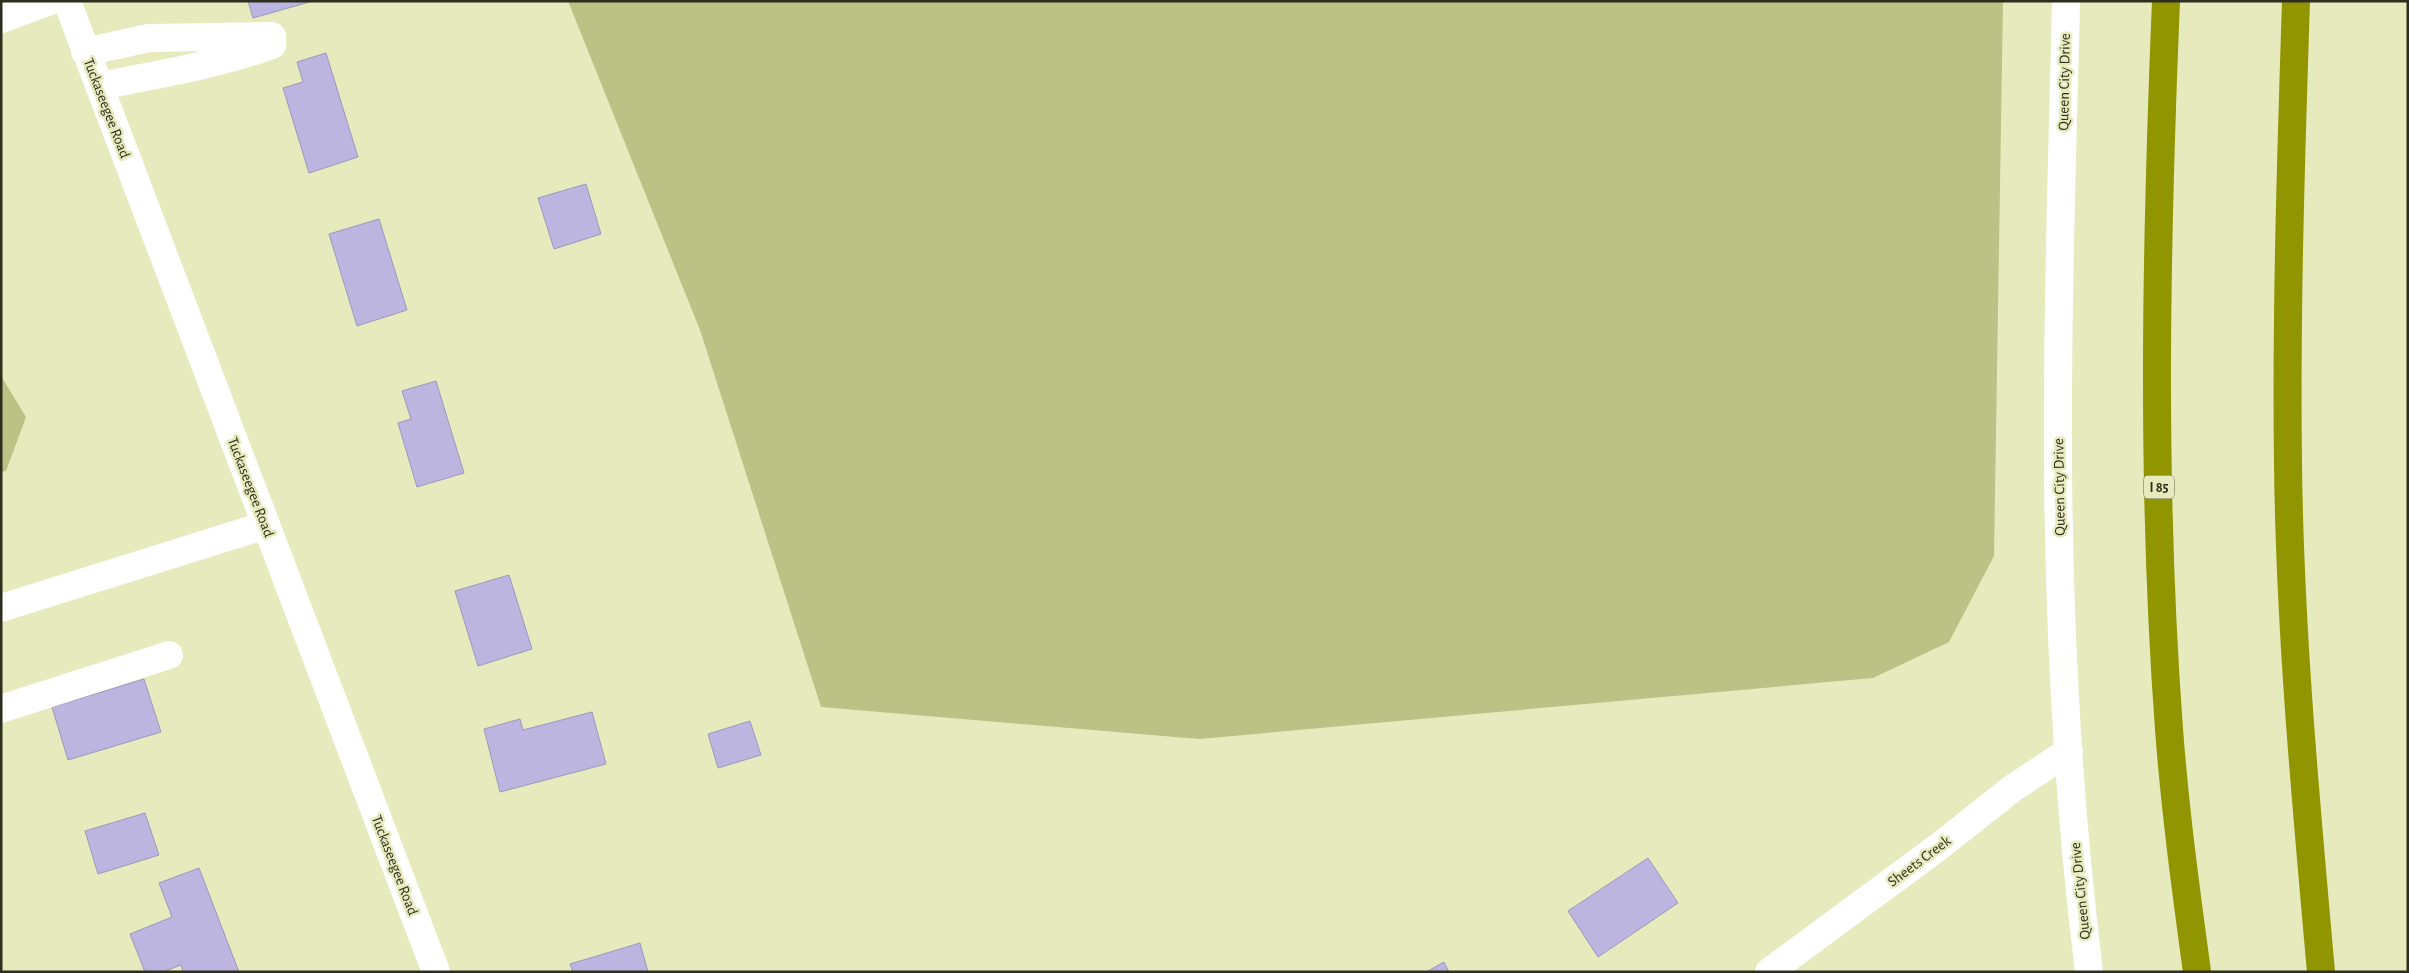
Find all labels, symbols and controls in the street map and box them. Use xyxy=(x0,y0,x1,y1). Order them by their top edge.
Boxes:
street label: Queen City Drive xyxy=(2056,33,2073,131)
street label: Tuckaseegee Road xyxy=(81,56,133,160)
street label: Tuckaseegee Road xyxy=(225,435,277,539)
street label: Queen City Drive xyxy=(2051,438,2068,536)
road number: I 85 xyxy=(2144,476,2174,498)
street label: Tuckaseegee Road xyxy=(369,813,421,917)
street label: Sheets Creek xyxy=(1885,833,1954,890)
street label: Queen City Drive xyxy=(2068,842,2093,940)

